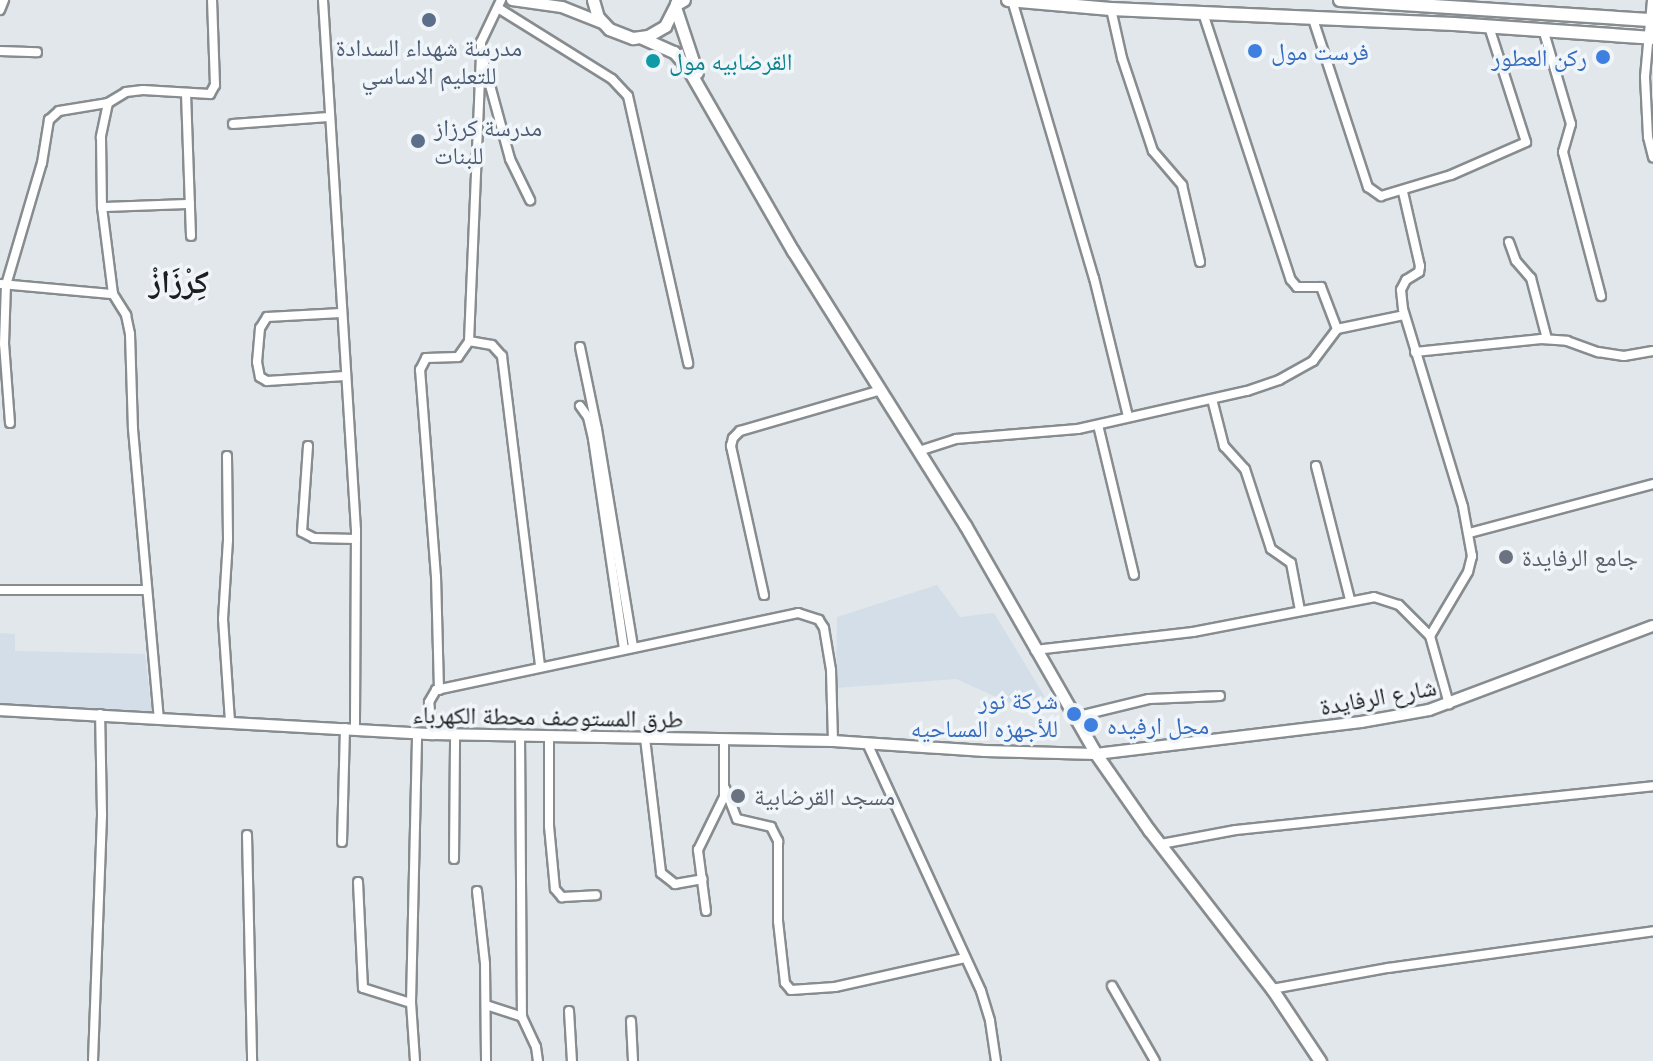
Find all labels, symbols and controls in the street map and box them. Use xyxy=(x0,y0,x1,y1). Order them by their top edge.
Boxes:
marker: مدرسة شهداء السدادة للتعليم الاساسي xyxy=(420,11,438,29)
place label: مدرسة شهداء السدادة للتعليم الاساسي xyxy=(336,33,522,89)
place label: فرست مول xyxy=(1271,37,1369,65)
marker: فرست مول xyxy=(1246,42,1264,60)
place label: ركن العطور xyxy=(1491,43,1587,71)
place label: القرضابيه مول xyxy=(669,47,792,75)
marker: ركن العطور xyxy=(1594,48,1612,66)
marker: القرضابيه مول xyxy=(644,52,662,70)
place label: مدرسة كرزاز للبنات xyxy=(434,113,542,169)
marker: مدرسة كرزاز للبنات xyxy=(409,132,427,150)
district label: كِرْزَازْ xyxy=(149,262,209,300)
place label: جامع الرفايدة xyxy=(1522,543,1638,571)
marker: جامع الرفايدة xyxy=(1497,548,1515,566)
street label: شارع الرفايدة xyxy=(1317,672,1439,720)
place label: شركة نور للأجهزه المساحيه xyxy=(911,686,1058,742)
street label: طرق المستوصف محطة الكهرباء xyxy=(412,699,684,733)
marker: شركة نور للأجهزه المساحيه xyxy=(1065,705,1083,723)
place label: محل ارفيده xyxy=(1107,711,1209,739)
marker: محل ارفيده xyxy=(1082,716,1100,734)
place label: مسجد القرضابية xyxy=(754,782,895,810)
marker: مسجد القرضابية xyxy=(729,787,747,805)

